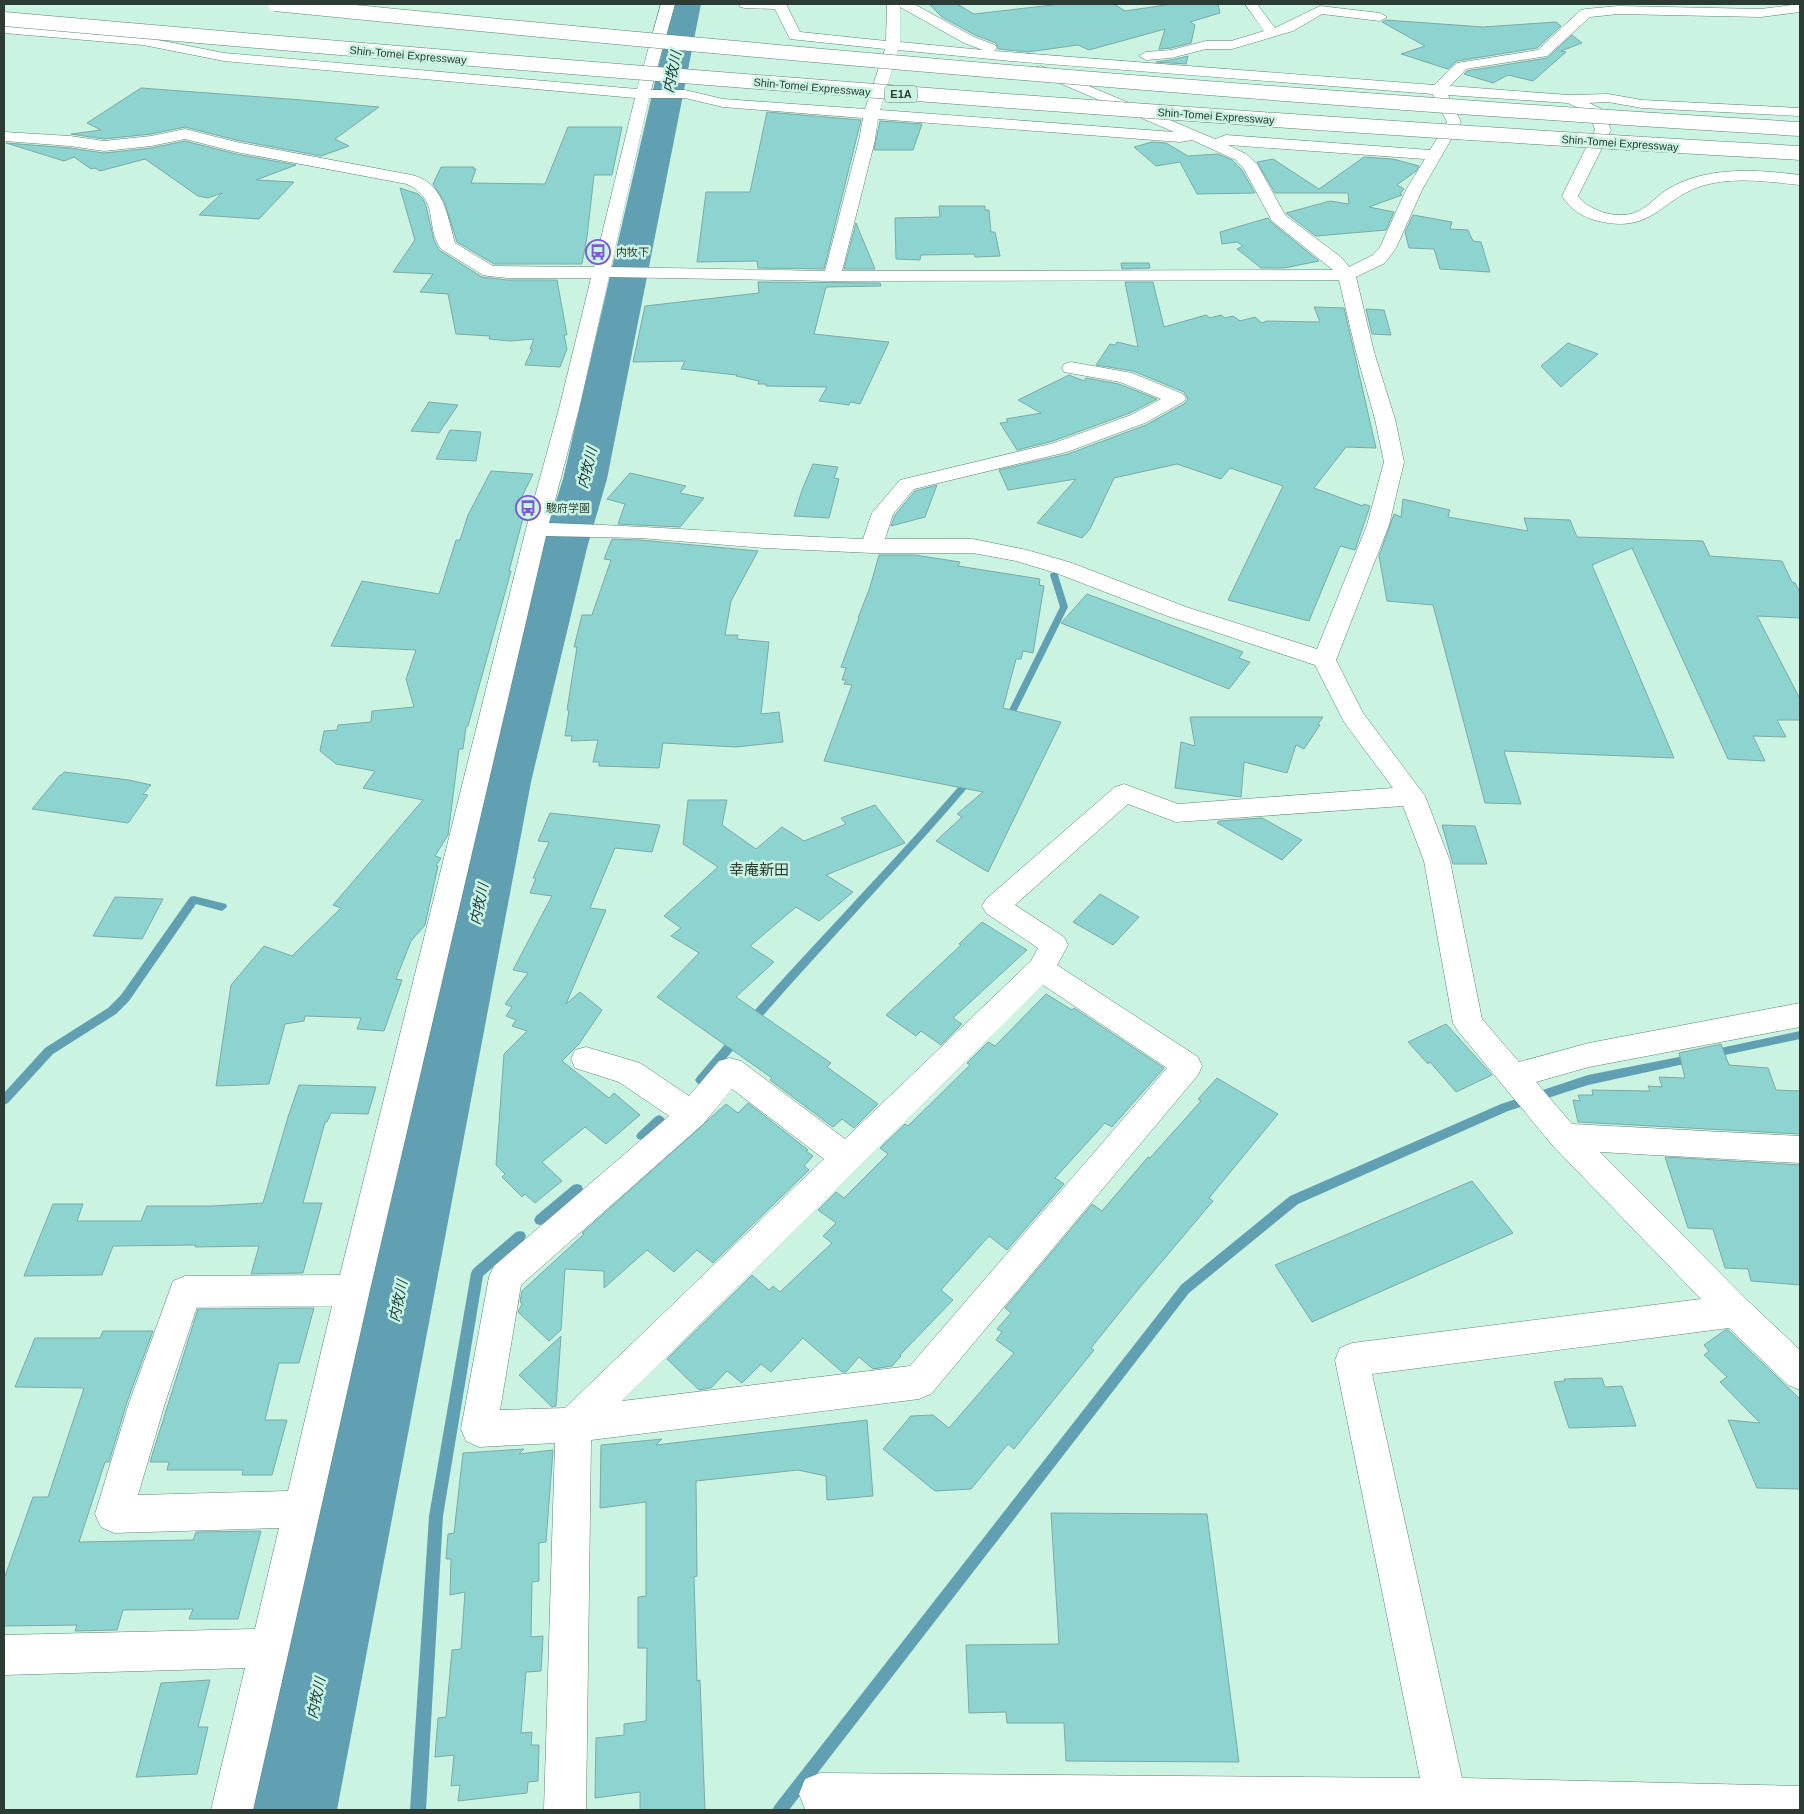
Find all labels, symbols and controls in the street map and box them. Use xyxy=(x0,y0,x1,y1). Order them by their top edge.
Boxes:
street label: Shin-Tomei Expressway xyxy=(349,44,467,66)
water label: 内牧川 xyxy=(660,48,685,94)
street label: Shin-Tomei Expressway xyxy=(753,76,871,98)
road number: E1A xyxy=(885,86,917,102)
street label: Shin-Tomei Expressway xyxy=(1157,106,1275,126)
street label: Shin-Tomei Expressway xyxy=(1561,133,1679,153)
bus stop icon: 内牧下 xyxy=(585,239,611,265)
place label: 内牧下 xyxy=(616,246,649,258)
water label: 内牧川 xyxy=(574,444,600,490)
bus stop icon: 駿府学園 xyxy=(515,495,541,521)
place label: 駿府学園 xyxy=(546,502,590,514)
district label: 幸庵新田 xyxy=(729,861,789,878)
water label: 内牧川 xyxy=(467,880,492,926)
water label: 内牧川 xyxy=(386,1277,411,1323)
water label: 内牧川 xyxy=(304,1674,329,1720)

